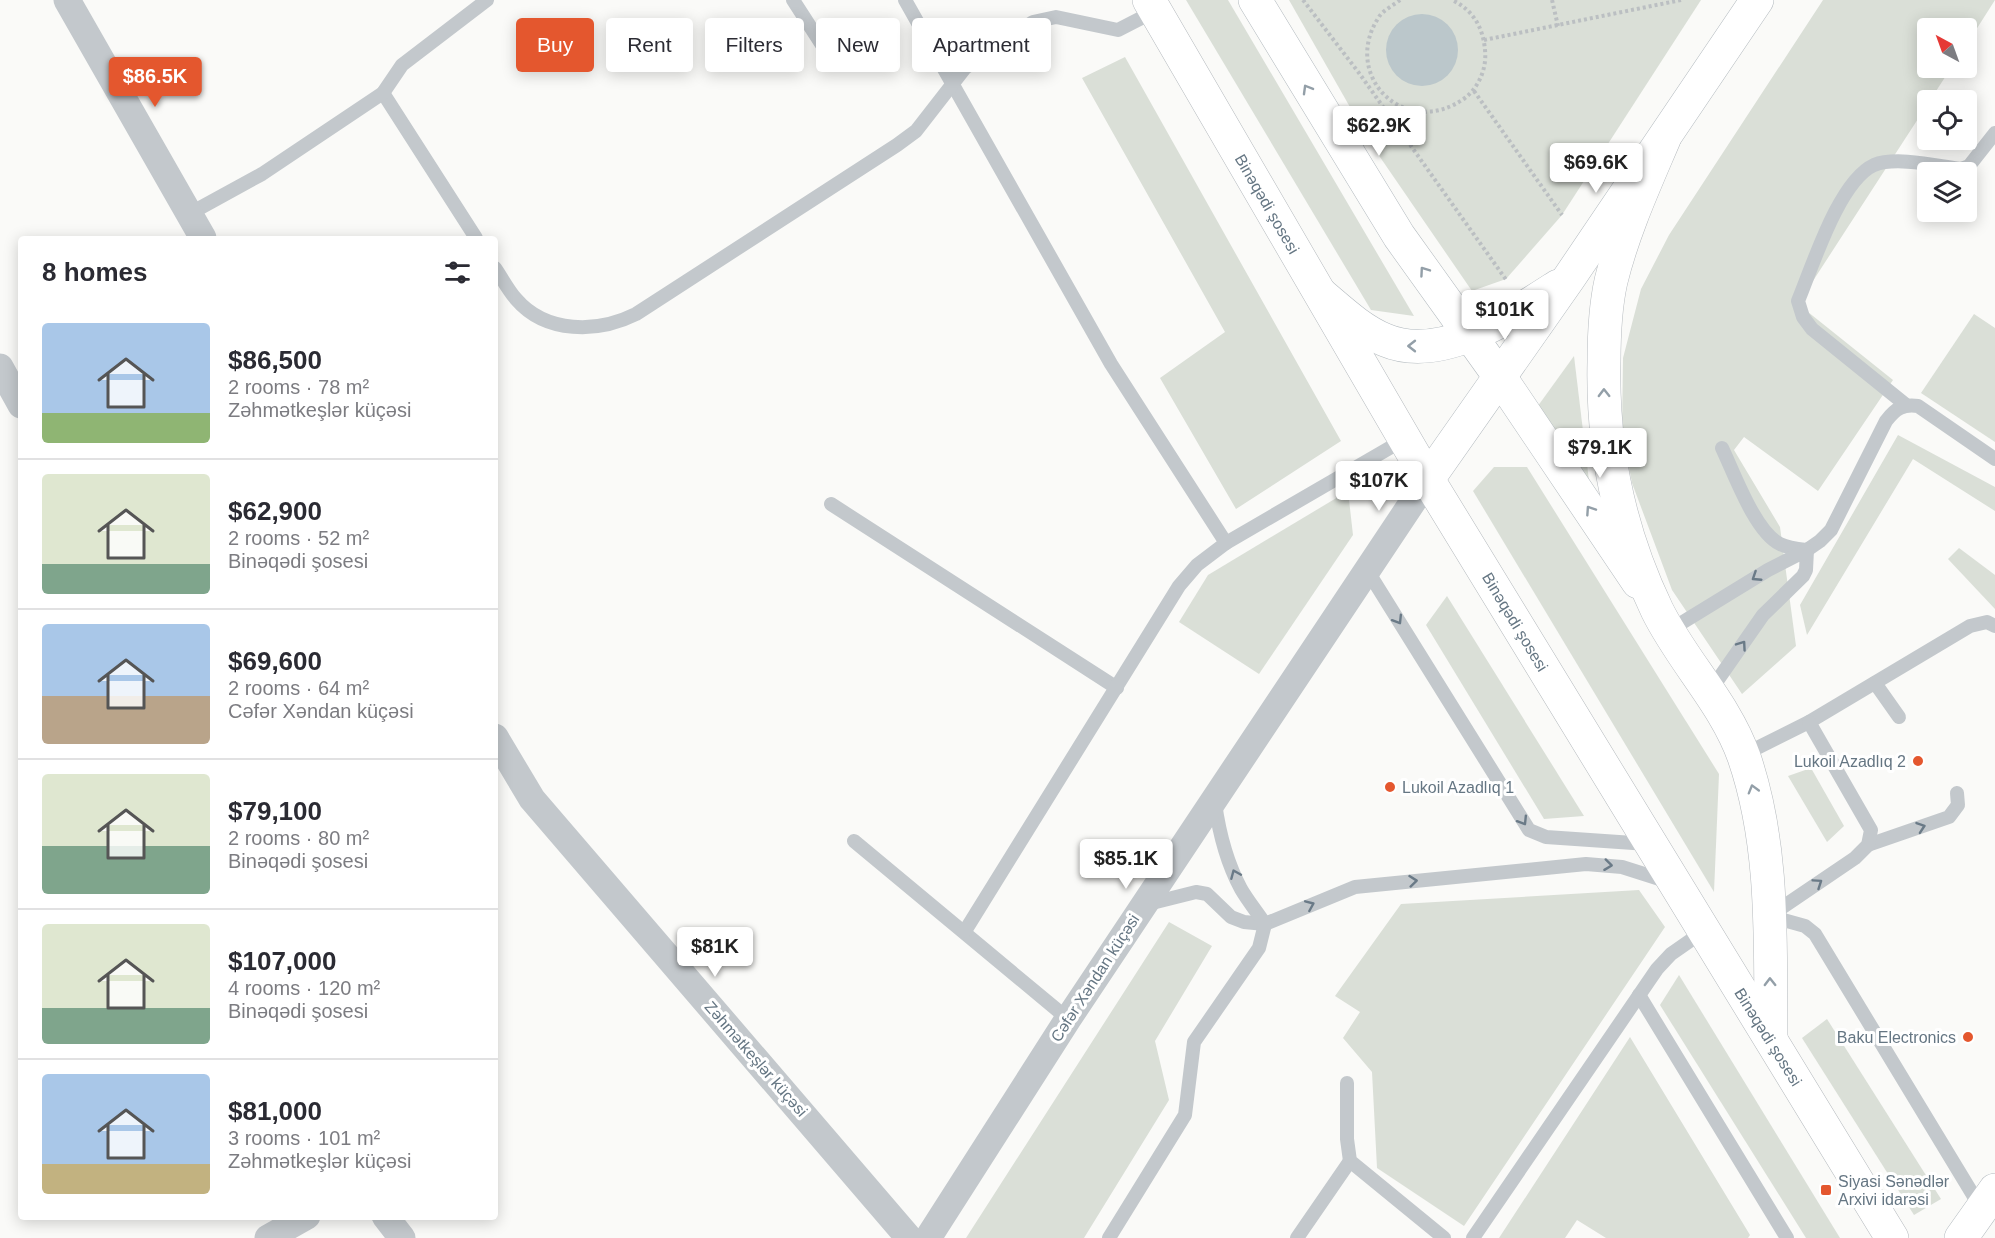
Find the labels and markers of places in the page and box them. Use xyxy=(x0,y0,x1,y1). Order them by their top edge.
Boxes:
pin: $86.5K xyxy=(106,57,204,108)
pin: $62.9K xyxy=(1330,106,1428,157)
pin: $69.6K xyxy=(1547,143,1645,194)
pin: $101K xyxy=(1463,290,1547,341)
pin: $79.1K xyxy=(1551,428,1649,479)
pin: $107K xyxy=(1337,461,1421,512)
place label: Lukoil Azadlıq 2 xyxy=(1794,753,1906,770)
marker: Lukoil Azadlıq 2 xyxy=(1911,754,1925,768)
place label: Lukoil Azadlıq 1 xyxy=(1402,779,1514,796)
marker: Lukoil Azadlıq 1 xyxy=(1383,780,1397,794)
pin: $85.1K xyxy=(1077,839,1175,890)
pin: $81K xyxy=(679,927,751,978)
place label: Baku Electronics xyxy=(1837,1029,1956,1046)
marker: Baku Electronics xyxy=(1961,1030,1975,1044)
place label: Siyasi Sənədlər Arxivi idarəsi xyxy=(1838,1173,1950,1208)
marker: Siyasi Sənədlər Arxivi idarəsi xyxy=(1819,1183,1833,1197)

